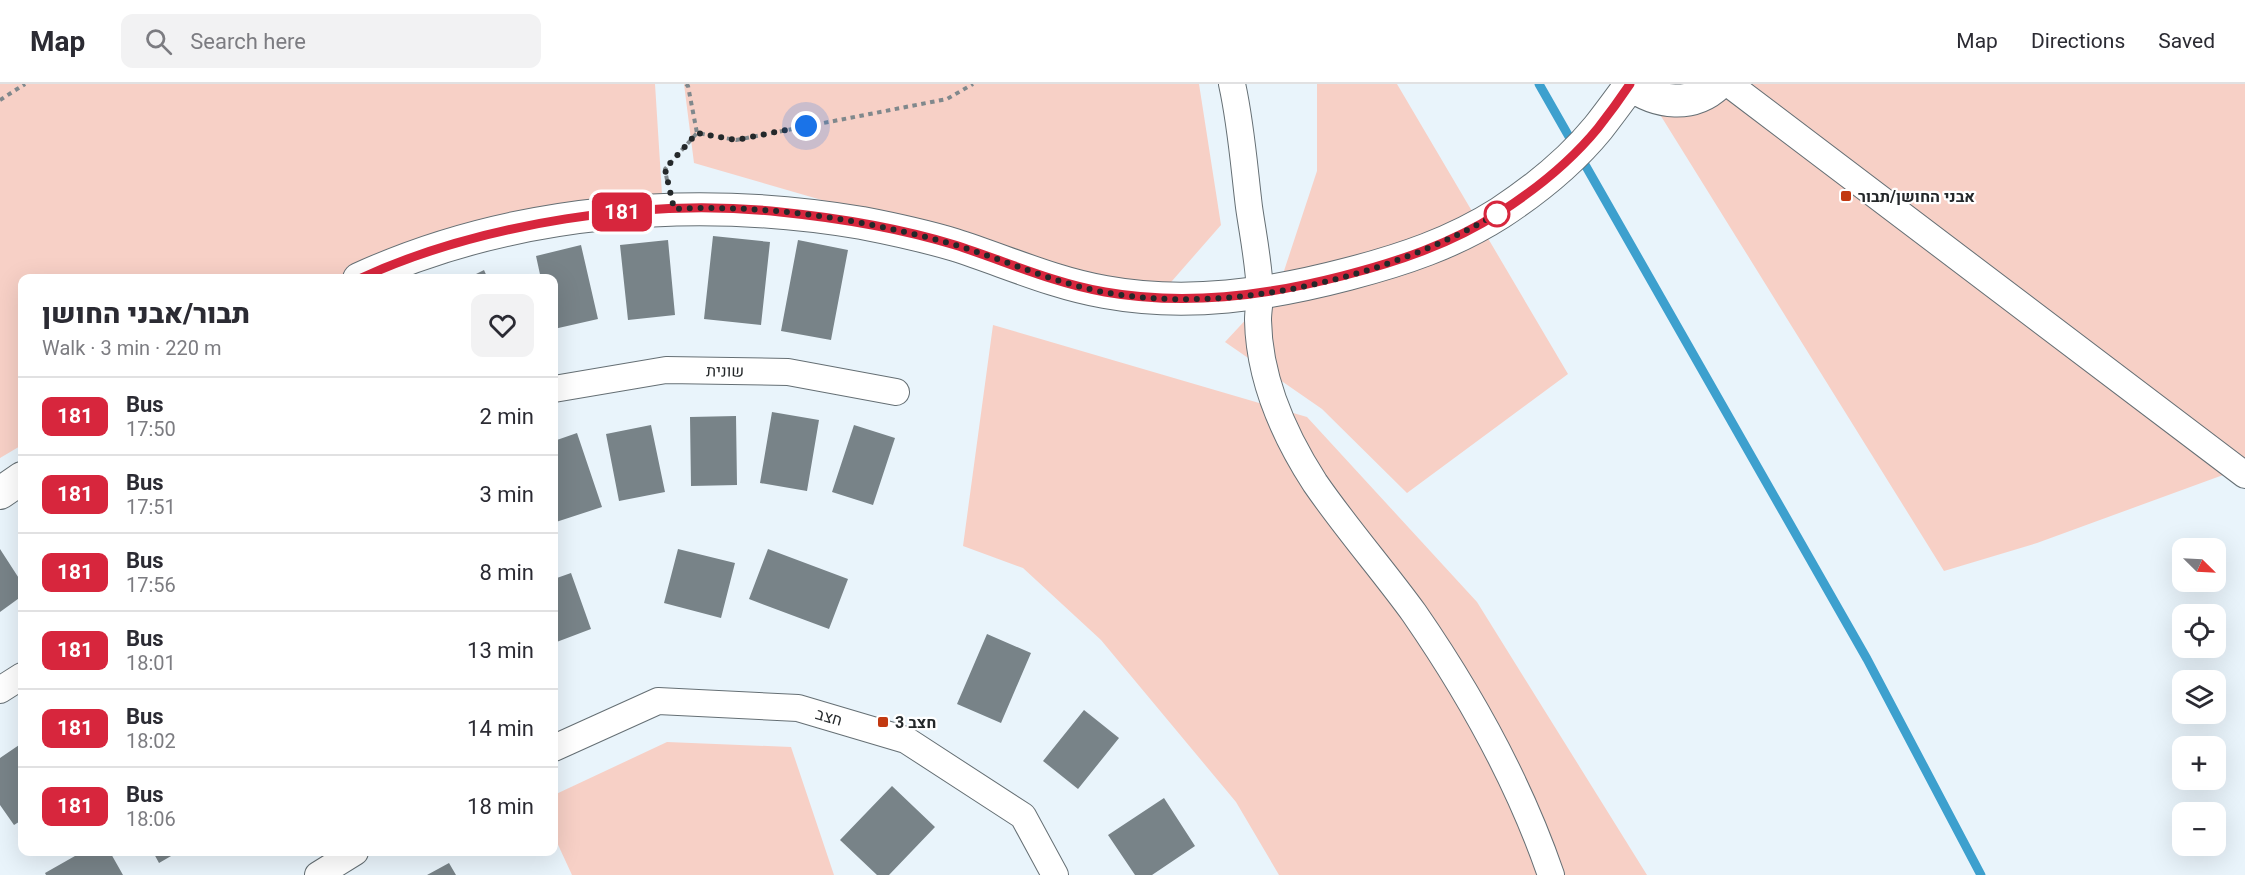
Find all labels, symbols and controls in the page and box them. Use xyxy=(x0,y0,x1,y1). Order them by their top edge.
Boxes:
search box xyxy=(121,14,541,68)
text: Map xyxy=(30,25,85,58)
icon: search xyxy=(142,25,175,58)
text: Search here xyxy=(190,29,306,54)
text: Map xyxy=(1956,29,1998,53)
text: Directions xyxy=(2031,29,2125,53)
text: Saved xyxy=(2158,29,2215,53)
your location xyxy=(791,111,821,141)
place label: אבני החושן/תבור xyxy=(1858,187,1975,206)
marker: אבני החושן/תבור xyxy=(1839,189,1853,203)
line badge: 181 xyxy=(588,192,656,232)
text: 181 xyxy=(604,200,640,224)
unlabelled marker xyxy=(1484,201,1510,227)
button: heart xyxy=(471,294,534,357)
text: תבור/אבני החושן xyxy=(42,297,250,330)
text: Walk · 3 min · 220 m xyxy=(42,336,221,360)
street label: שונית xyxy=(706,361,744,381)
text: Bus xyxy=(126,392,164,417)
text: 181 xyxy=(57,404,93,428)
text: 2 min xyxy=(479,404,534,429)
text: 17:50 xyxy=(126,417,176,441)
text: Bus xyxy=(126,470,164,495)
text: 181 xyxy=(57,482,93,506)
text: 3 min xyxy=(479,482,534,507)
text: 17:51 xyxy=(126,495,176,519)
north arrow xyxy=(2172,538,2226,592)
map controls xyxy=(2172,538,2226,856)
text: Bus xyxy=(126,548,164,573)
text: 181 xyxy=(57,560,93,584)
text: 8 min xyxy=(479,560,534,585)
text: 17:56 xyxy=(126,573,176,597)
button: locate xyxy=(2172,604,2226,658)
text: Bus xyxy=(126,626,164,651)
text: 181 xyxy=(57,638,93,662)
text: 13 min xyxy=(467,638,534,663)
text: 18:01 xyxy=(126,651,176,675)
button: layers xyxy=(2172,670,2226,724)
text: Bus xyxy=(126,704,164,729)
street label: חצב xyxy=(813,704,845,730)
place label: חצב 3 xyxy=(895,713,936,732)
marker: חצב 3 xyxy=(876,715,890,729)
text: 181 xyxy=(57,716,93,740)
text: 14 min xyxy=(467,716,534,741)
text: 18:02 xyxy=(126,729,176,753)
button: + xyxy=(2172,736,2226,790)
text: Bus xyxy=(126,782,164,807)
text: 181 xyxy=(57,794,93,818)
text: 18 min xyxy=(467,794,534,819)
button: − xyxy=(2172,802,2226,856)
text: 18:06 xyxy=(126,807,176,831)

